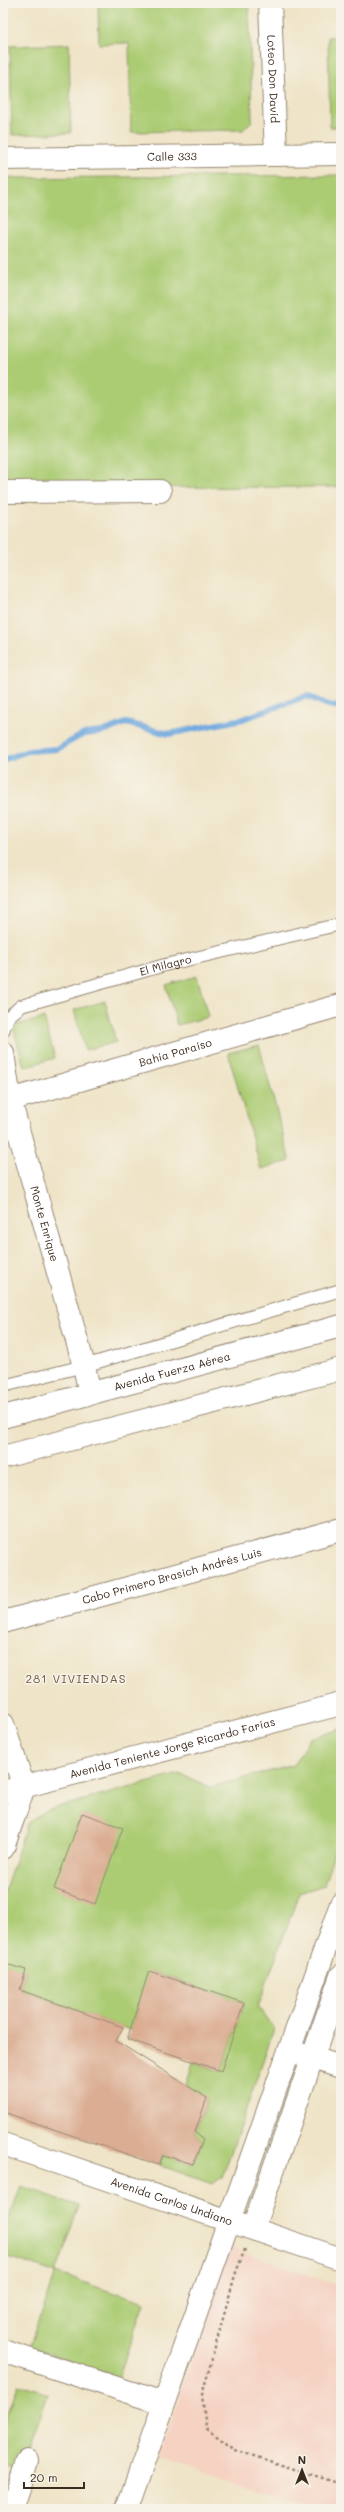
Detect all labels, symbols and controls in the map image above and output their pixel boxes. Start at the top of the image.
street label: Loteo Don David [264,34,283,123]
street label: Calle 333 [147,148,198,164]
street label: El Milagro [138,951,193,979]
street label: Bahía Paraíso [137,1034,214,1070]
street label: Monte Enrique [27,1184,63,1263]
street label: Avenida Fuerza Aérea [112,1348,232,1394]
street label: Cabo Primero Brasich Andrés Luis [80,1544,263,1607]
district label: 281 VIVIENDAS [25,1670,127,1686]
street label: Avenida Teniente Jorge Ricardo Farías [68,1713,277,1781]
street label: Avenida Carlos Undiano [109,2173,235,2229]
north arrow [282,2450,322,2490]
text: N [298,2452,306,2467]
scale bar [24,2464,84,2490]
text: 20 m [30,2469,58,2485]

